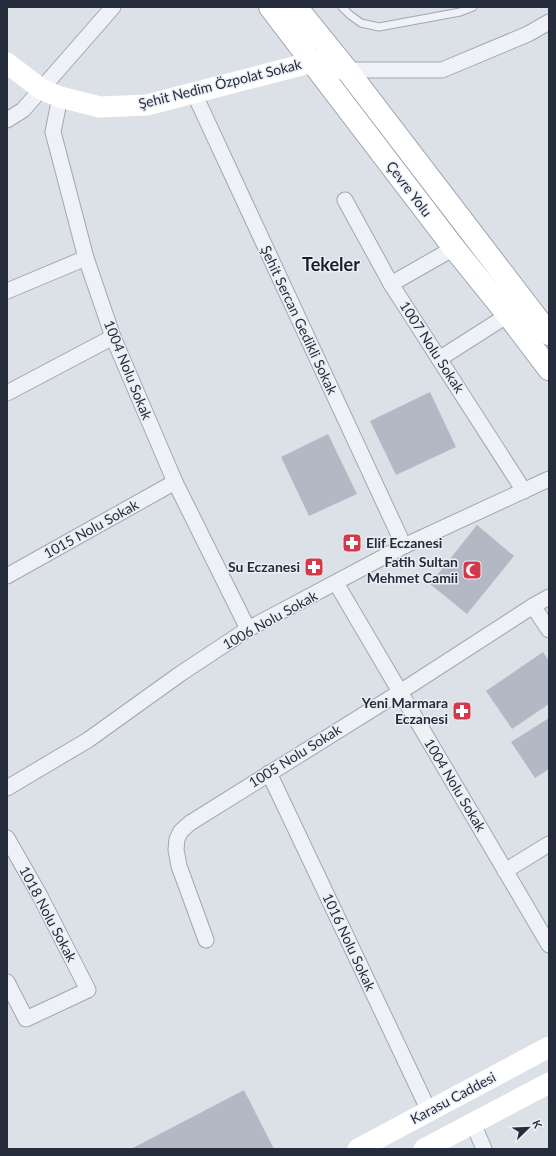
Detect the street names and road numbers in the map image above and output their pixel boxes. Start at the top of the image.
street label: Şehit Nedim Özpolat Sokak [137,55,304,112]
street label: Çevre Yolu [383,158,436,220]
street label: Şehit Sercan Gedikli Sokak [257,243,342,398]
street label: 1007 Nolu Sokak [396,298,469,396]
street label: 1004 Nolu Sokak [101,318,157,423]
street label: 1015 Nolu Sokak [40,495,142,562]
street label: 1006 Nolu Sokak [219,586,321,653]
street label: 1005 Nolu Sokak [245,720,345,791]
street label: 1004 Nolu Sokak [421,735,490,835]
street label: 1018 Nolu Sokak [16,863,81,965]
street label: 1016 Nolu Sokak [319,890,380,994]
street label: Karasu Caddesi [407,1068,498,1127]

